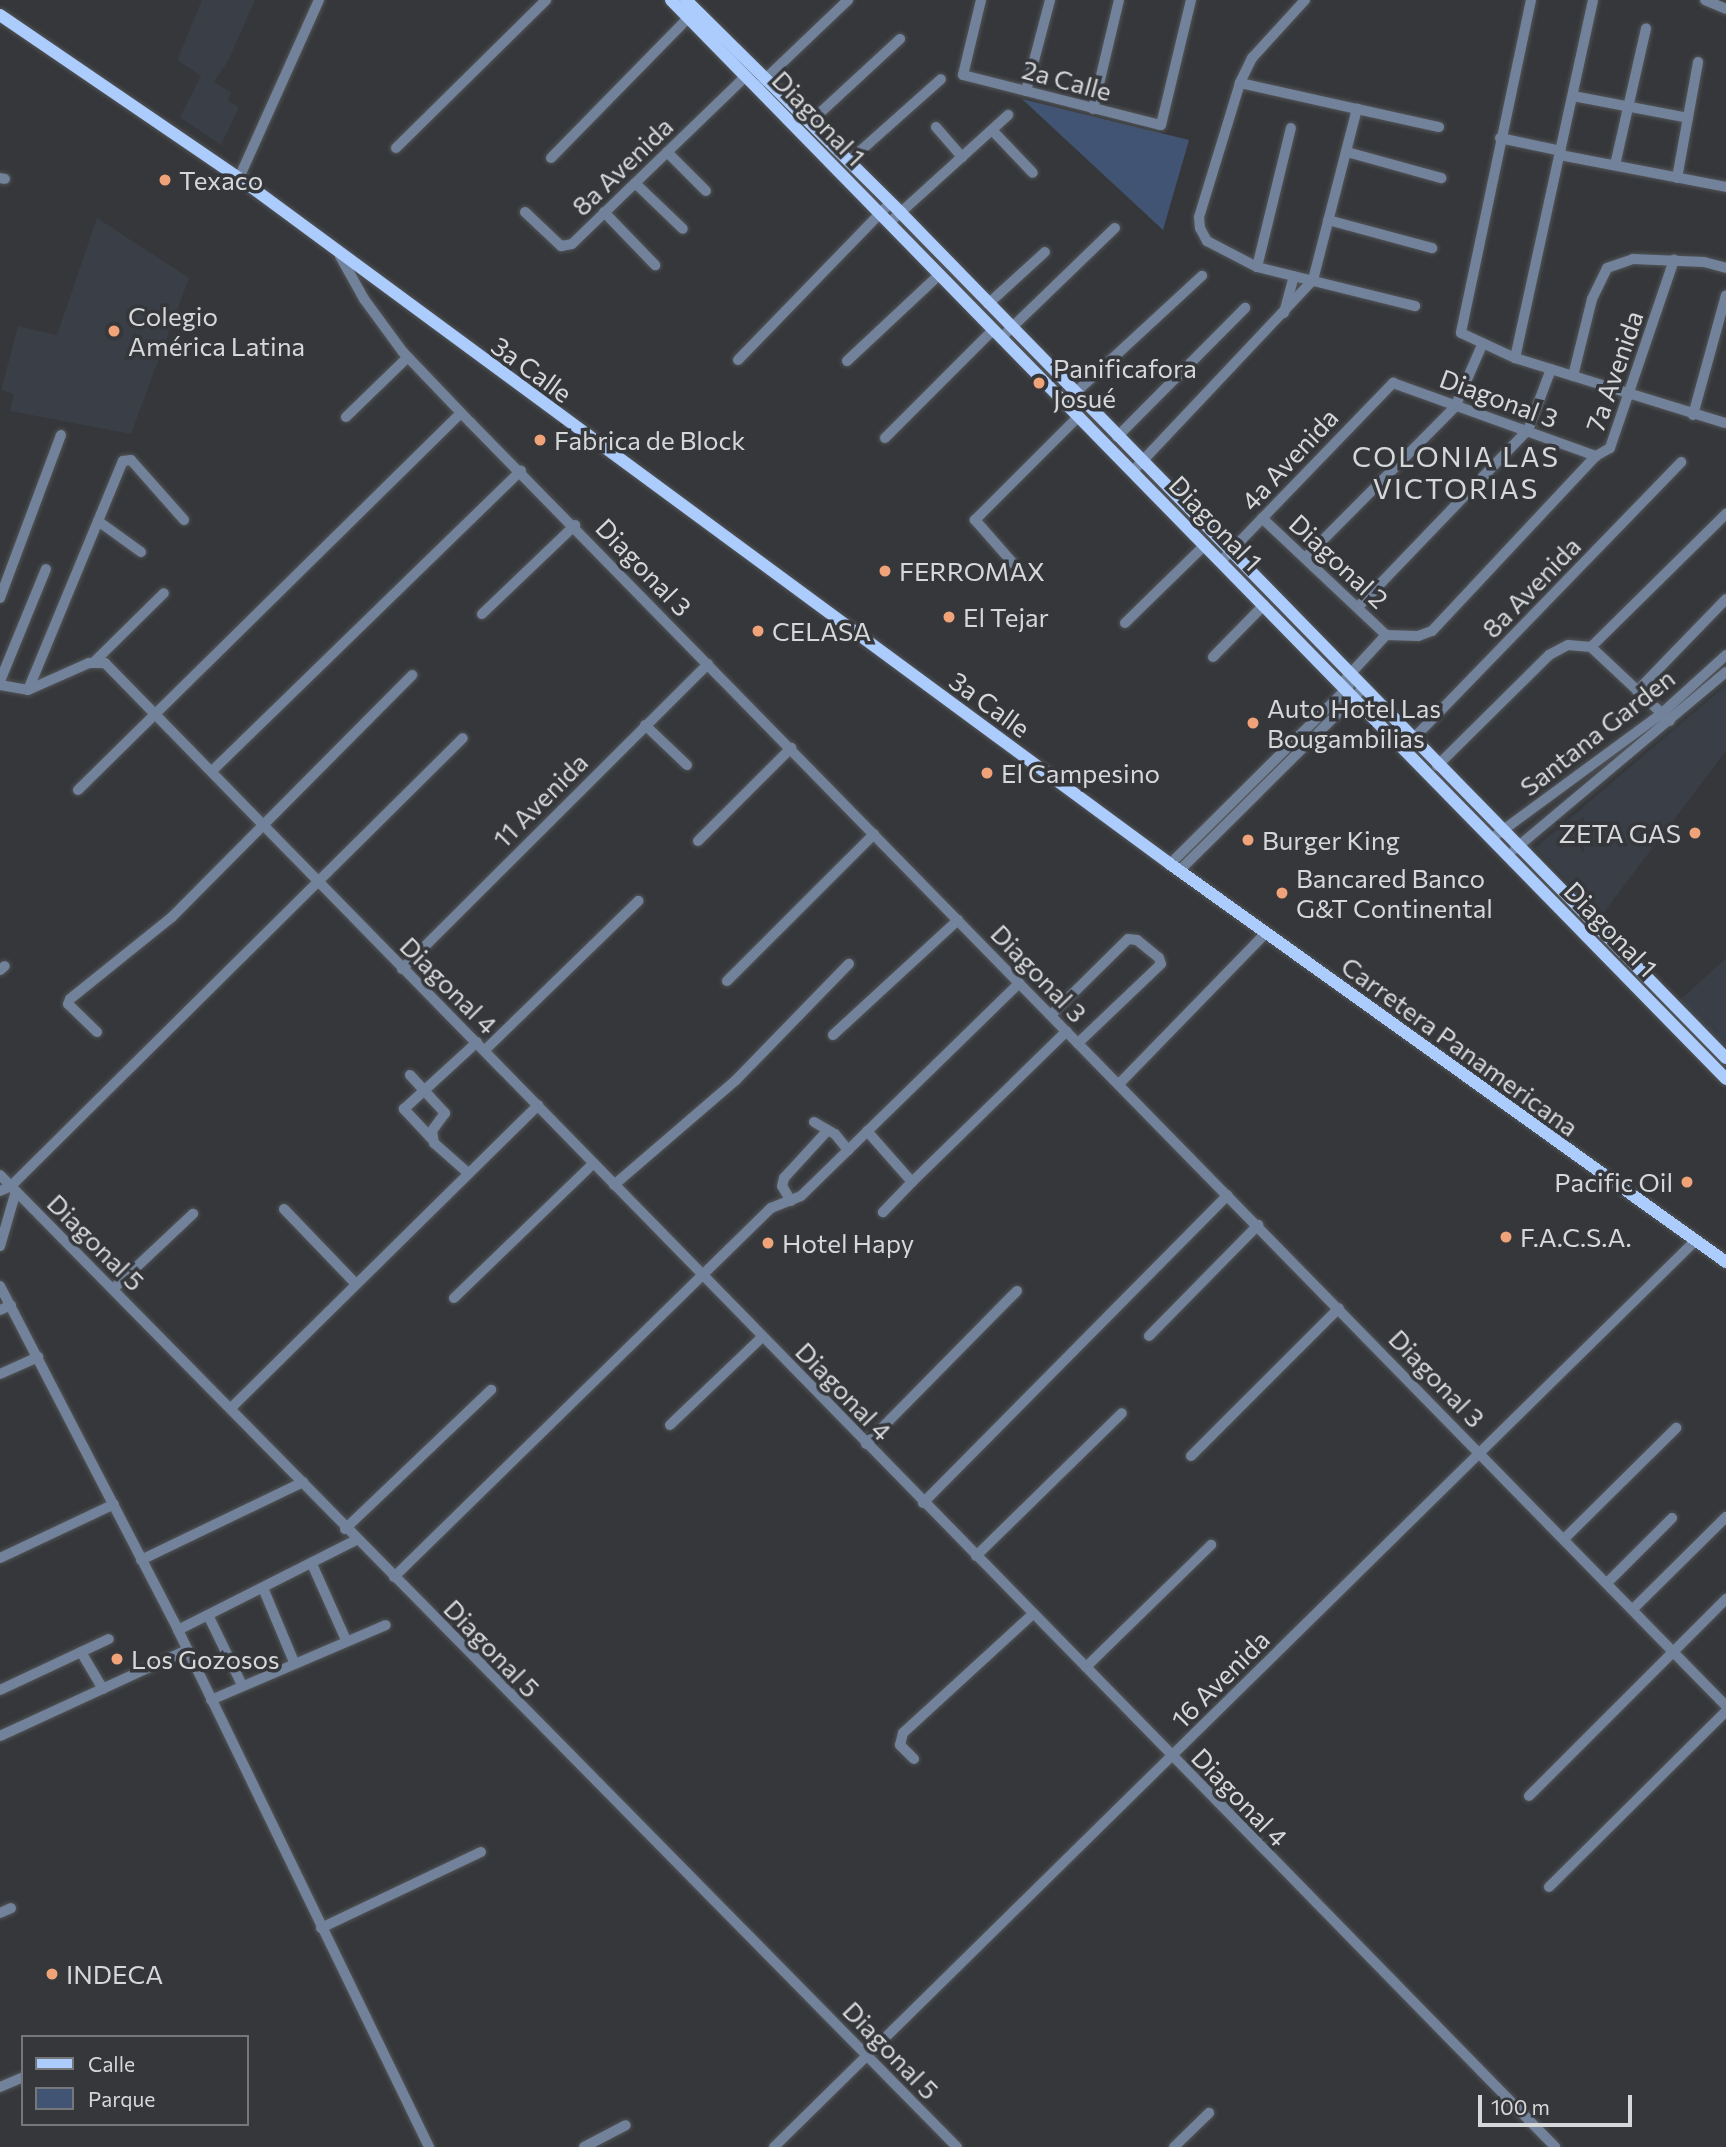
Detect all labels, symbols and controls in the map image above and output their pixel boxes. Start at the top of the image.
street label: 2a Calle [1019,53,1115,107]
street label: Diagonal 1 [766,64,872,172]
street label: 8a Avenida [565,110,679,222]
place label: Texaco [179,164,263,196]
marker: Texaco [157,172,173,188]
place label: Colegio América Latina [128,300,305,362]
street label: 7a Avenida [1579,307,1649,435]
marker: Colegio América Latina [106,323,122,339]
street label: 3a Calle [486,329,578,409]
place label: Panificafora Josué [1053,352,1197,414]
street label: Diagonal 3 [1436,362,1562,434]
marker: Panificafora Josué [1031,375,1047,391]
street label: 4a Avenida [1234,402,1344,516]
place label: Fabrica de Block [554,424,745,456]
marker: Fabrica de Block [532,432,548,448]
district label: COLONIA LAS VICTORIAS [1353,439,1559,505]
street label: Diagonal 1 [1163,469,1269,577]
street label: Diagonal 2 [1283,508,1395,614]
street label: Diagonal 3 [590,512,698,622]
street label: 8a Avenida [1475,530,1587,644]
place label: FERROMAX [899,555,1045,587]
marker: FERROMAX [877,563,893,579]
place label: El Tejar [963,601,1049,633]
marker: El Tejar [941,609,957,625]
place label: CELASA [772,615,871,647]
marker: CELASA [750,623,766,639]
street label: Santana Garden [1513,662,1681,802]
street label: 3a Calle [944,664,1036,744]
place label: Auto Hotel Las Bougambilias [1267,692,1441,754]
marker: Auto Hotel Las Bougambilias [1245,715,1261,731]
street label: 11 Avenida [486,746,594,854]
place label: El Campesino [1001,757,1160,789]
marker: El Campesino [979,765,995,781]
place label: ZETA GAS [1559,817,1681,849]
place label: Burger King [1262,824,1400,856]
marker: ZETA GAS [1687,825,1703,841]
marker: Burger King [1240,832,1256,848]
place label: Bancared Banco G&T Continental [1296,862,1493,924]
street label: Diagonal 1 [1558,875,1664,983]
marker: Bancared Banco G&T Continental [1274,885,1290,901]
street label: Diagonal 3 [985,918,1093,1028]
street label: Diagonal 4 [394,930,504,1040]
street label: Carretera Panamericana [1336,950,1584,1142]
place label: Pacific Oil [1554,1166,1673,1198]
marker: Pacific Oil [1679,1174,1695,1190]
street label: Diagonal 5 [41,1187,151,1297]
place label: F.A.C.S.A. [1520,1221,1632,1253]
place label: Hotel Hapy [782,1227,914,1259]
marker: F.A.C.S.A. [1498,1229,1514,1245]
marker: Hotel Hapy [760,1235,776,1251]
street label: Diagonal 3 [1383,1323,1491,1433]
street label: Diagonal 4 [790,1335,898,1447]
street label: Diagonal 5 [438,1593,546,1703]
street label: 16 Avenida [1165,1624,1275,1734]
place label: Los Gozosos [131,1643,280,1675]
marker: Los Gozosos [109,1651,125,1667]
street label: Diagonal 4 [1186,1741,1294,1853]
place label: INDECA [66,1958,163,1990]
marker: INDECA [44,1966,60,1982]
street label: Diagonal 5 [837,1995,945,2105]
legend [21,2035,248,2126]
text: Calle [88,2051,135,2076]
scale bar [1481,2080,1635,2124]
text: Parque [88,2086,155,2111]
text: 100 m [1491,2094,1550,2119]

